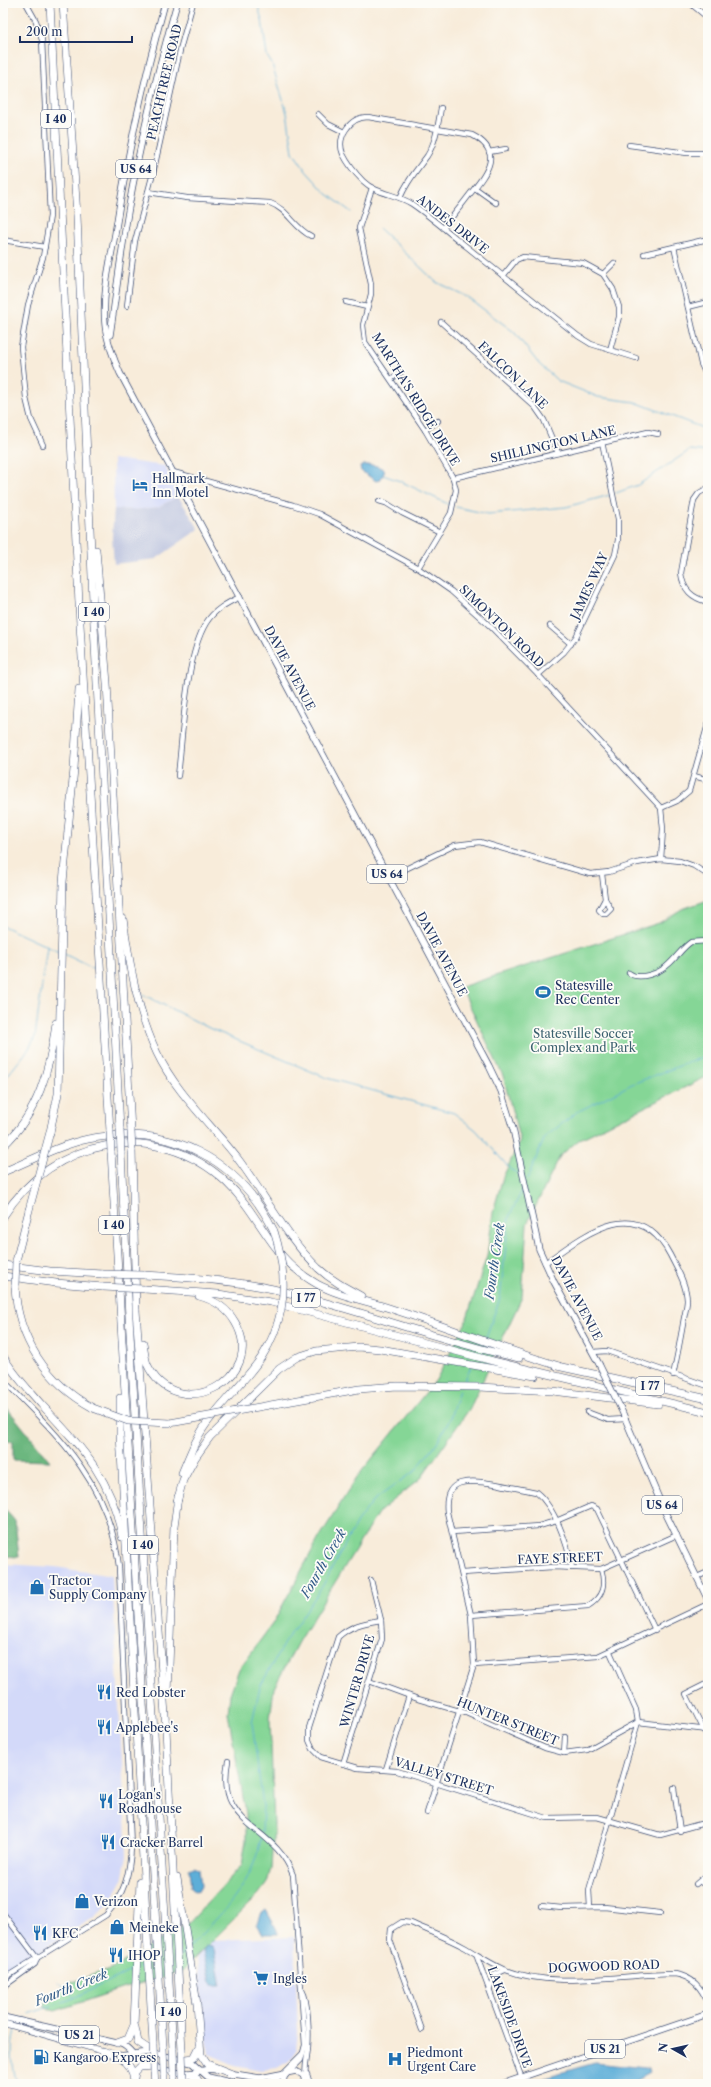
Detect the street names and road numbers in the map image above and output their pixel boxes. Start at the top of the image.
street label: PEACHTREE ROAD [143,22,185,141]
road number: I 40 [41,110,71,128]
road number: US 64 [116,160,156,178]
street label: ANDES DRIVE [413,191,492,257]
street label: MARTHA'S RIDGE DRIVE [369,330,463,468]
street label: FALCON LANE [475,338,551,412]
street label: SHILLINGTON LANE [489,422,617,466]
street label: JAMES WAY [566,550,611,624]
street label: SIMONTON ROAD [456,582,548,671]
road number: I 40 [79,603,109,621]
street label: DAVIE AVENUE [261,623,319,713]
road number: US 64 [367,865,407,883]
street label: DAVIE AVENUE [413,909,471,999]
road number: I 40 [99,1216,129,1234]
street label: DAVIE AVENUE [548,1253,606,1343]
road number: I 77 [292,1289,320,1307]
road number: I 77 [636,1377,664,1395]
road number: US 64 [642,1496,682,1514]
road number: I 40 [128,1536,158,1554]
street label: FAYE STREET [517,1549,603,1567]
street label: WINTER DRIVE [336,1633,377,1730]
street label: HUNTER STREET [455,1694,561,1748]
street label: VALLEY STREET [392,1754,495,1798]
street label: DOGWOOD ROAD [548,1957,660,1975]
street label: LAKESIDE DRIVE [485,1964,535,2070]
road number: I 40 [156,2003,186,2021]
road number: US 21 [59,2026,99,2044]
road number: US 21 [585,2040,625,2058]

